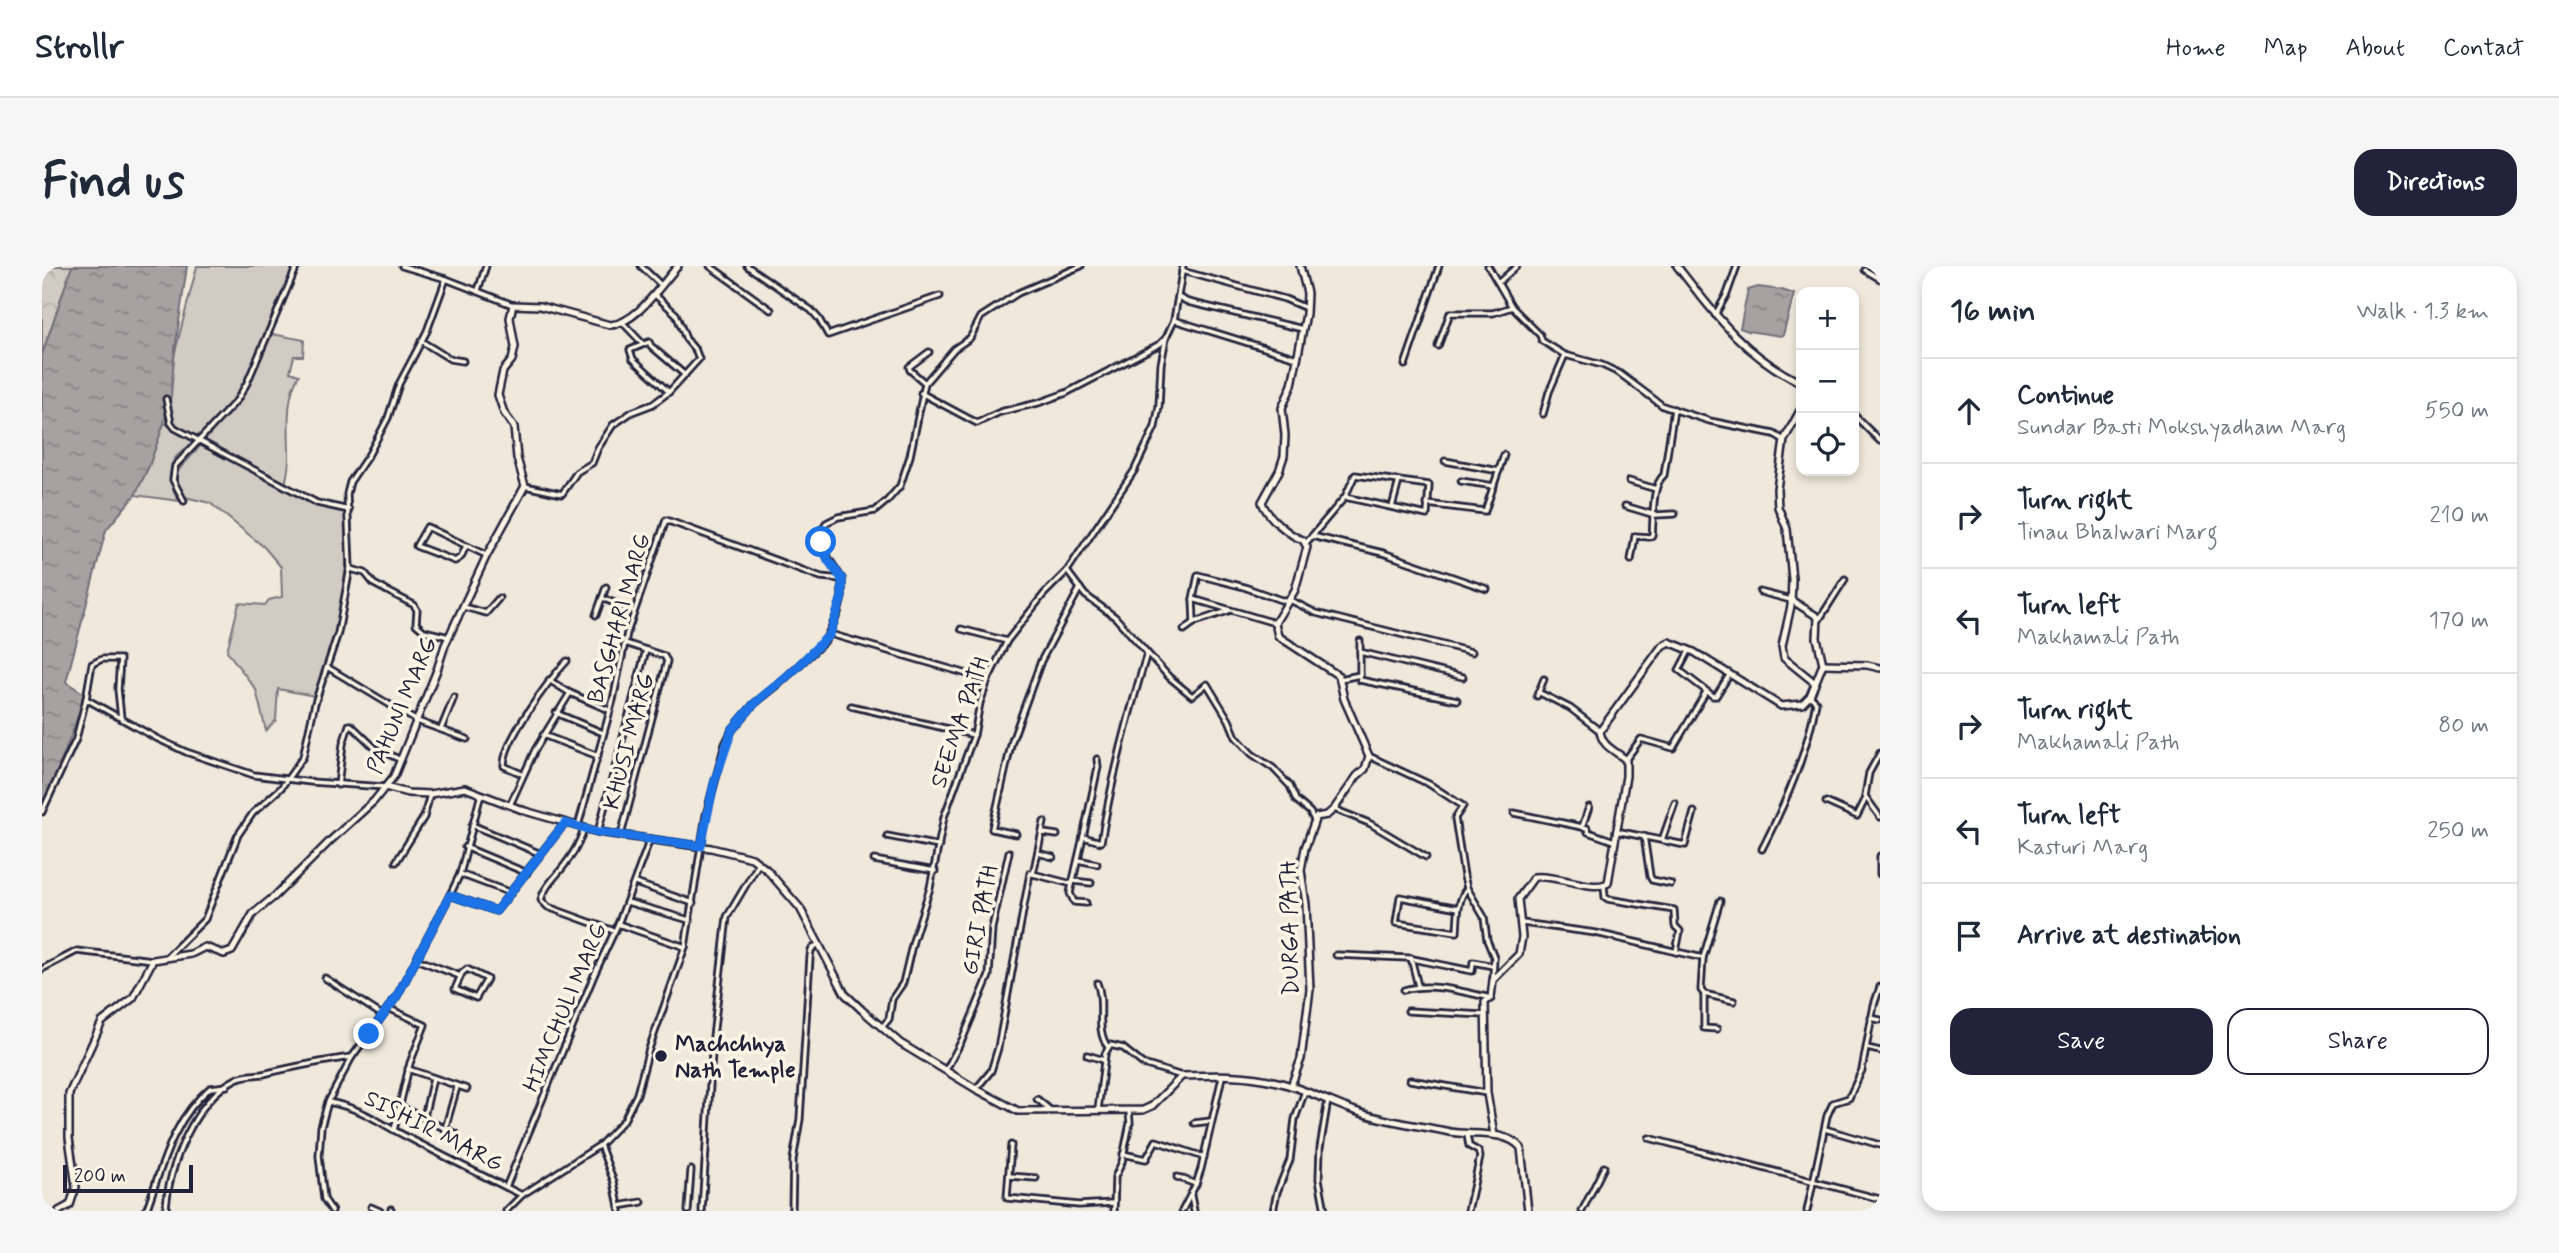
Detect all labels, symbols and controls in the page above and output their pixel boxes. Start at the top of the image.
text: Strollr [35,26,124,70]
text: Home [2166,33,2226,64]
text: Map [2264,33,2308,64]
text: About [2346,33,2405,64]
text: Contact [2443,33,2524,64]
button: Directions [2354,149,2517,216]
text: Find us [42,150,185,215]
map controls [1796,287,1859,476]
button: + [1796,287,1859,350]
text: 16 min [1950,292,2036,331]
text: Walk · 1.3 km [2356,297,2489,327]
button: − [1796,350,1859,413]
text: Continue [2017,379,2114,413]
icon: ahead [1950,392,1988,430]
text: 550 m [2425,396,2489,426]
button: locate [1796,413,1859,476]
text: Sundar Basti Mokshyadham Marg [2017,413,2346,443]
text: Turn right [2017,484,2133,518]
icon: right [1950,497,1988,535]
text: 210 m [2429,501,2489,531]
text: Tinau Bhalwari Marg [2017,518,2218,548]
route start [805,526,836,557]
street label: BASGHARI MARG [581,530,659,707]
text: Turn left [2017,589,2121,623]
icon: left [1950,602,1988,640]
text: 170 m [2429,606,2489,636]
text: Makhamali Path [2017,623,2180,653]
street label: PAHUNI MARG [361,633,445,779]
street label: SEEMA PATH [924,653,997,792]
street label: KHUSI MARG [597,670,663,813]
text: Turn right [2017,694,2133,728]
icon: right [1950,707,1988,745]
text: 80 m [2438,711,2489,741]
text: Makhamali Path [2017,728,2180,758]
text: Turn left [2017,799,2121,833]
icon: left [1950,812,1988,850]
text: 250 m [2427,816,2489,846]
text: Kasturi Marg [2017,833,2148,863]
street label: DURGA PATH [1275,860,1307,996]
street label: GIRI PATH [956,863,1006,978]
icon: arrive [1950,917,1988,955]
street label: HIMCHULI MARG [517,919,615,1097]
text: Arrive at destination [2017,919,2241,953]
button: Save [1950,1008,2213,1075]
button: Share [2227,1008,2489,1075]
route end [353,1018,384,1049]
place label: Machchhya Nath Temple [675,1030,796,1086]
marker: Machchhya Nath Temple [653,1048,669,1064]
street label: SISHIR MARG [359,1084,508,1180]
scale bar [63,1162,192,1194]
text: 200 m [74,1164,126,1189]

